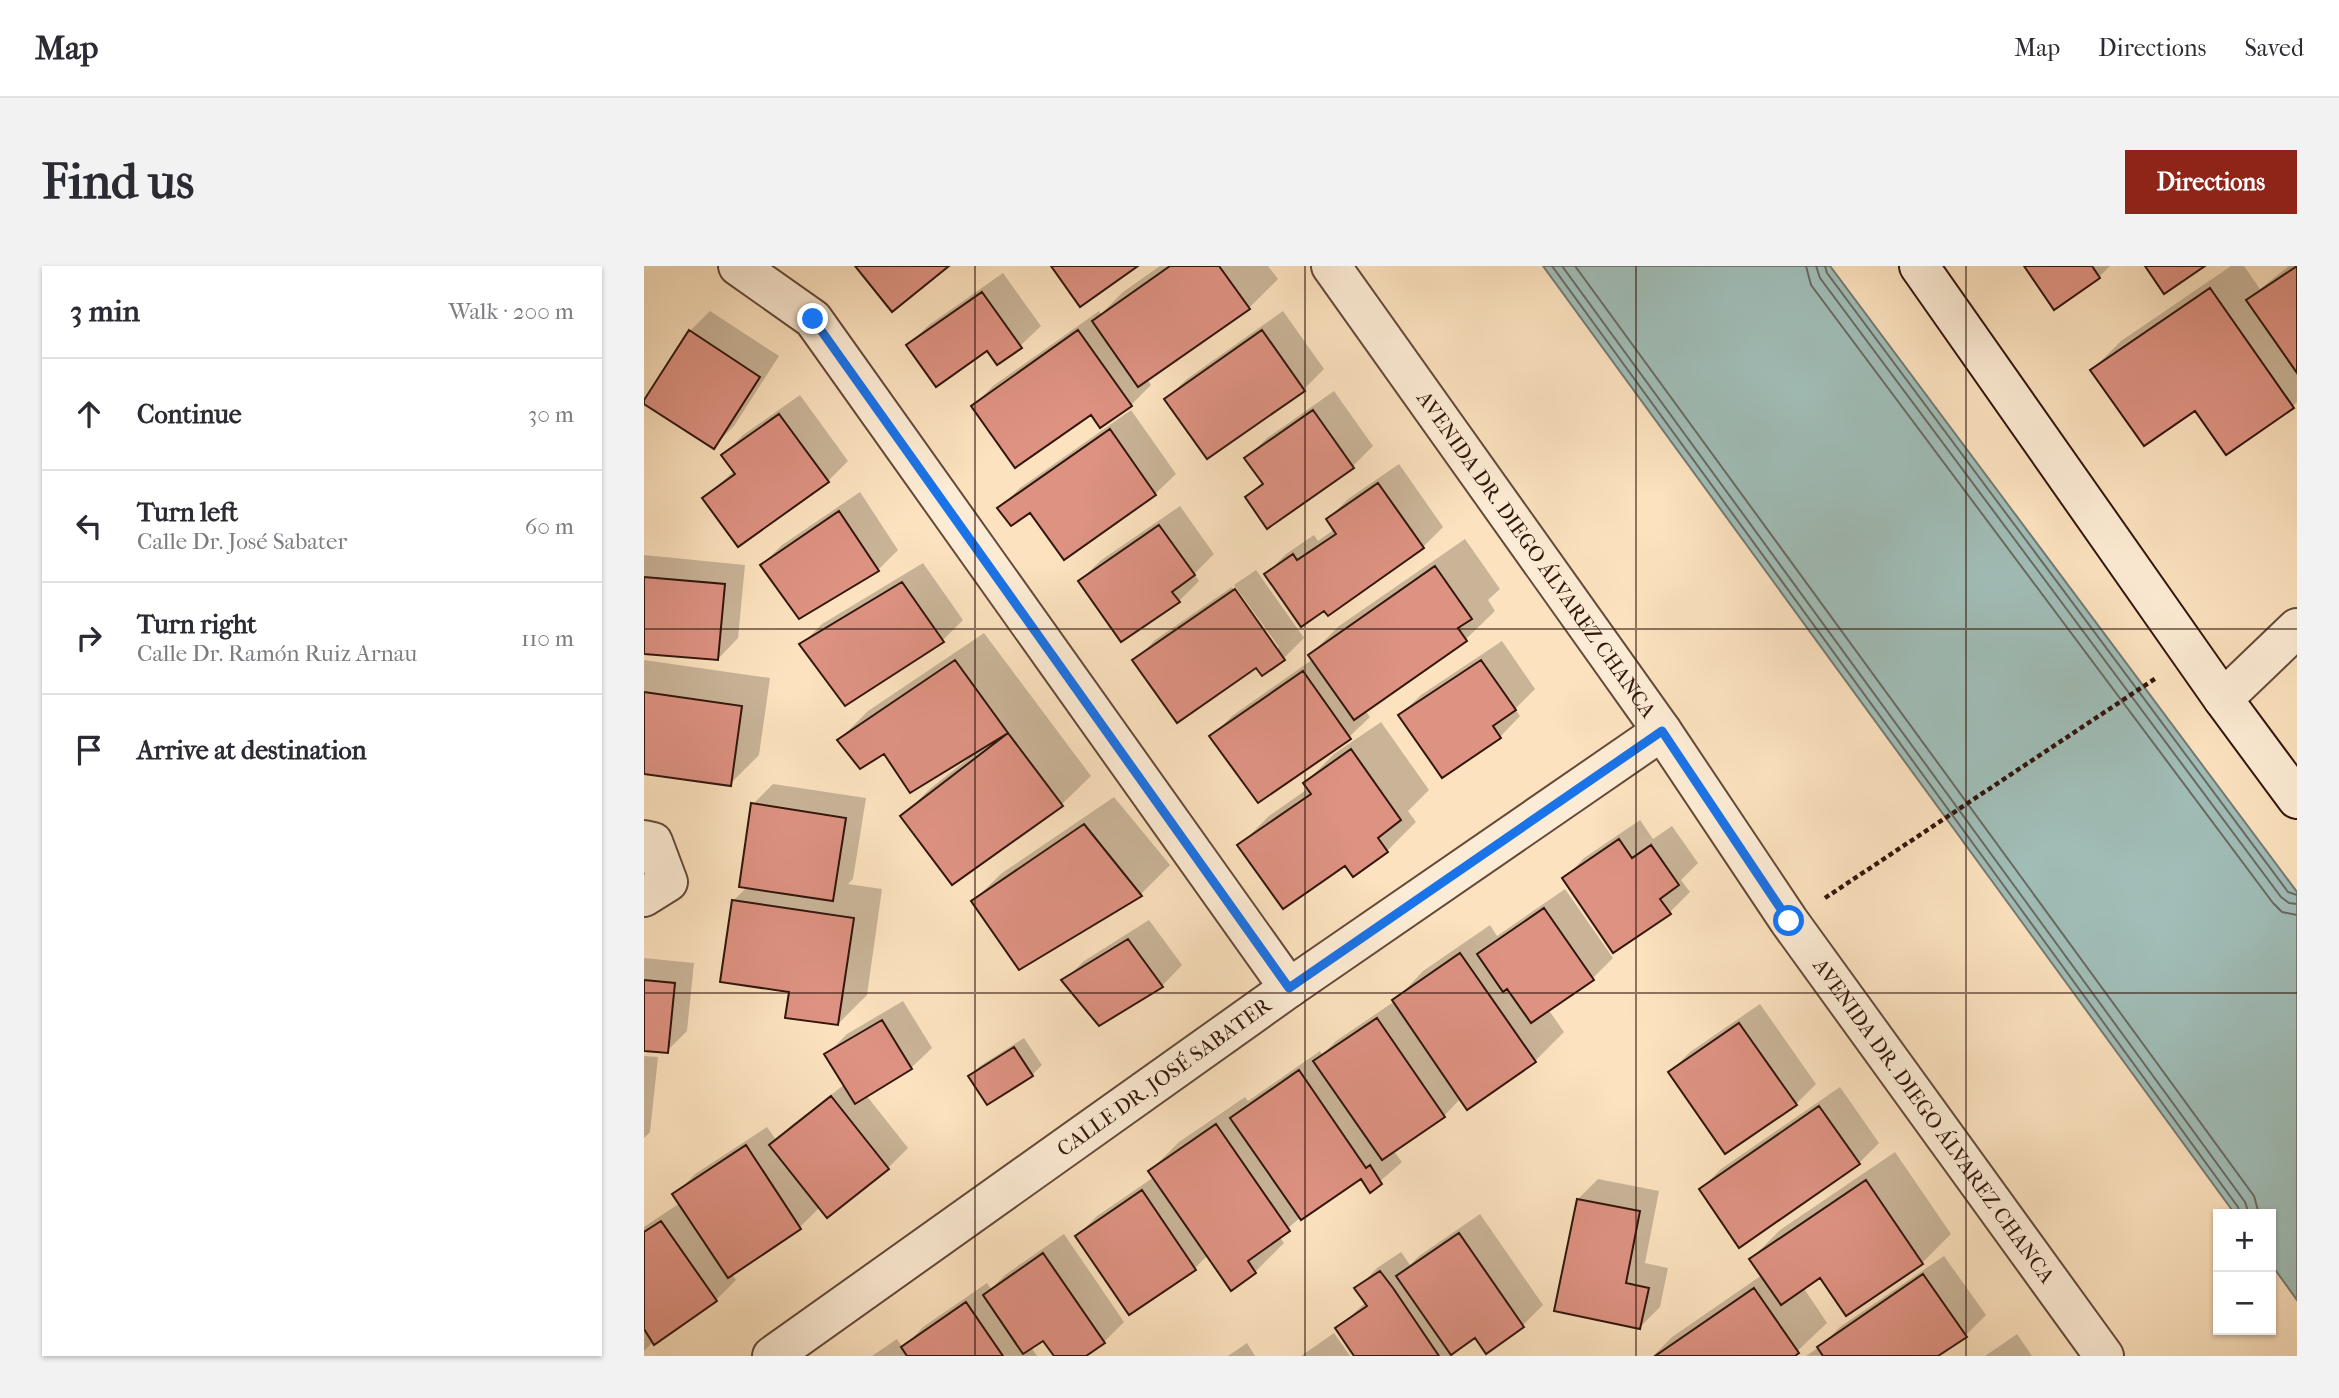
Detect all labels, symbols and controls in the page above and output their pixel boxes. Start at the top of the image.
text: Map [35,29,98,68]
text: Map [2014,34,2060,62]
text: Directions [2098,34,2206,62]
text: Saved [2244,34,2304,62]
button: Directions [2125,150,2297,214]
text: Find us [42,153,194,211]
text: 3 min [70,294,140,329]
text: Walk · 200 m [448,298,574,325]
route end [797,303,828,334]
street label: AVENIDA DR. DIEGO ÁLVAREZ CHANCA [1411,386,1661,723]
icon: ahead [70,395,108,433]
text: Continue [137,399,242,430]
text: 30 m [528,401,574,428]
text: Turn left [137,497,238,528]
icon: left [70,507,108,545]
text: 60 m [525,513,574,540]
text: Calle Dr. José Sabater [137,528,347,555]
text: Turn right [137,609,257,640]
icon: right [70,619,108,657]
text: 110 m [521,625,574,652]
text: Calle Dr. Ramón Ruiz Arnau [137,640,417,667]
icon: arrive [70,731,108,769]
text: Arrive at destination [137,735,367,766]
route start [1773,905,1804,936]
street label: AVENIDA DR. DIEGO ÁLVAREZ CHANCA [1808,953,2059,1288]
street label: CALLE DR. JOSÉ SABATER [1052,992,1276,1161]
map controls [2213,1209,2276,1335]
button: + [2213,1209,2276,1272]
button: − [2213,1272,2276,1335]

